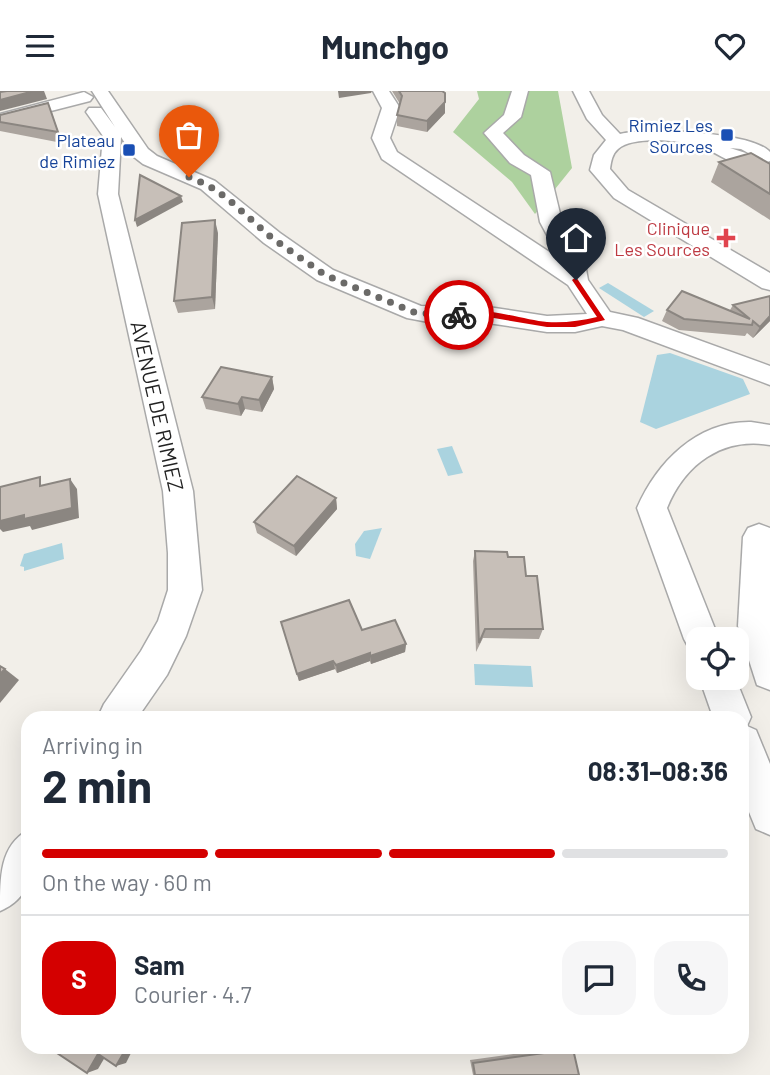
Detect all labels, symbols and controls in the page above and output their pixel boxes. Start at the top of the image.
icon: menu [21,27,59,65]
text: Munchgo [321,27,449,65]
icon: heart [711,27,749,65]
pin [159,105,219,177]
place label: Rimiez Les Sources [628,114,713,157]
icon: bag [170,116,208,154]
marker: Rimiez Les Sources [719,127,735,143]
place label: Plateau de Rimiez [39,129,115,172]
marker: Plateau de Rimiez [121,142,137,158]
pin [546,208,606,280]
place label: Clinique Les Sources [614,217,710,260]
icon: home [557,219,595,257]
marker: Clinique Les Sources [716,228,736,248]
courier [424,280,494,350]
icon: bike [440,296,478,334]
street label: AVENUE DE RIMIEZ [126,318,190,494]
map controls [686,627,749,690]
button: locate [686,627,749,690]
text: Arriving in [42,731,143,759]
text: 08:31–08:36 [588,755,728,786]
text: 2 min [42,757,152,812]
text: On the way · 60 m [42,868,212,896]
button: chat [562,941,636,1015]
button: phone [654,941,728,1015]
text: Sam [134,949,185,980]
text: S [71,963,87,994]
text: Courier · 4.7 [134,980,252,1008]

